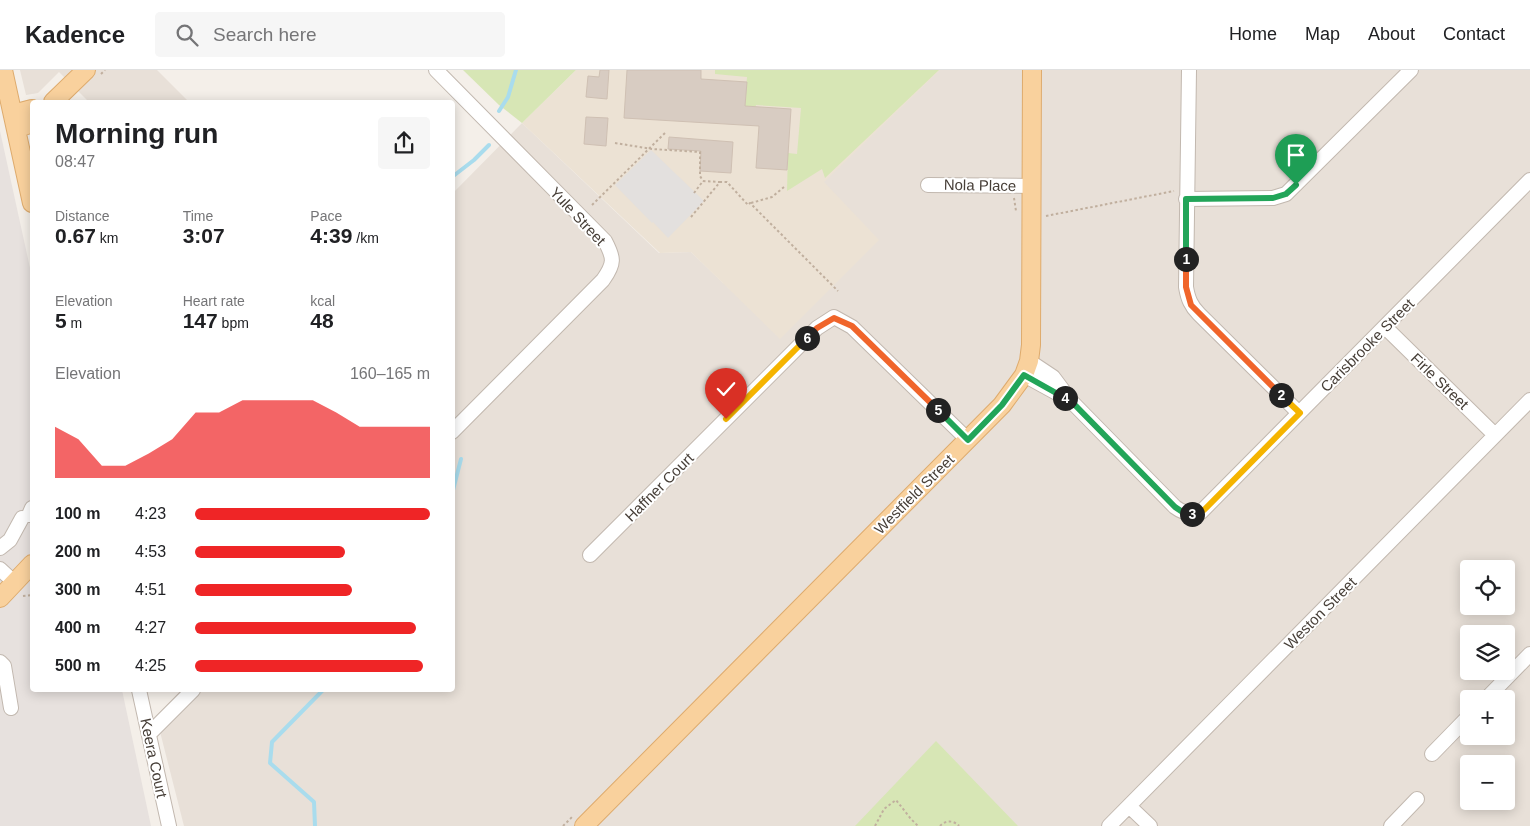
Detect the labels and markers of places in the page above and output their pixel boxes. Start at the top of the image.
pin [1275,134,1317,185]
pin: 1 [1174,246,1198,272]
pin: 6 [794,326,820,350]
pin [705,368,747,419]
pin: 2 [1268,382,1294,408]
pin: 4 [1052,386,1078,410]
pin: 5 [926,398,950,422]
pin: 3 [1180,502,1204,526]

